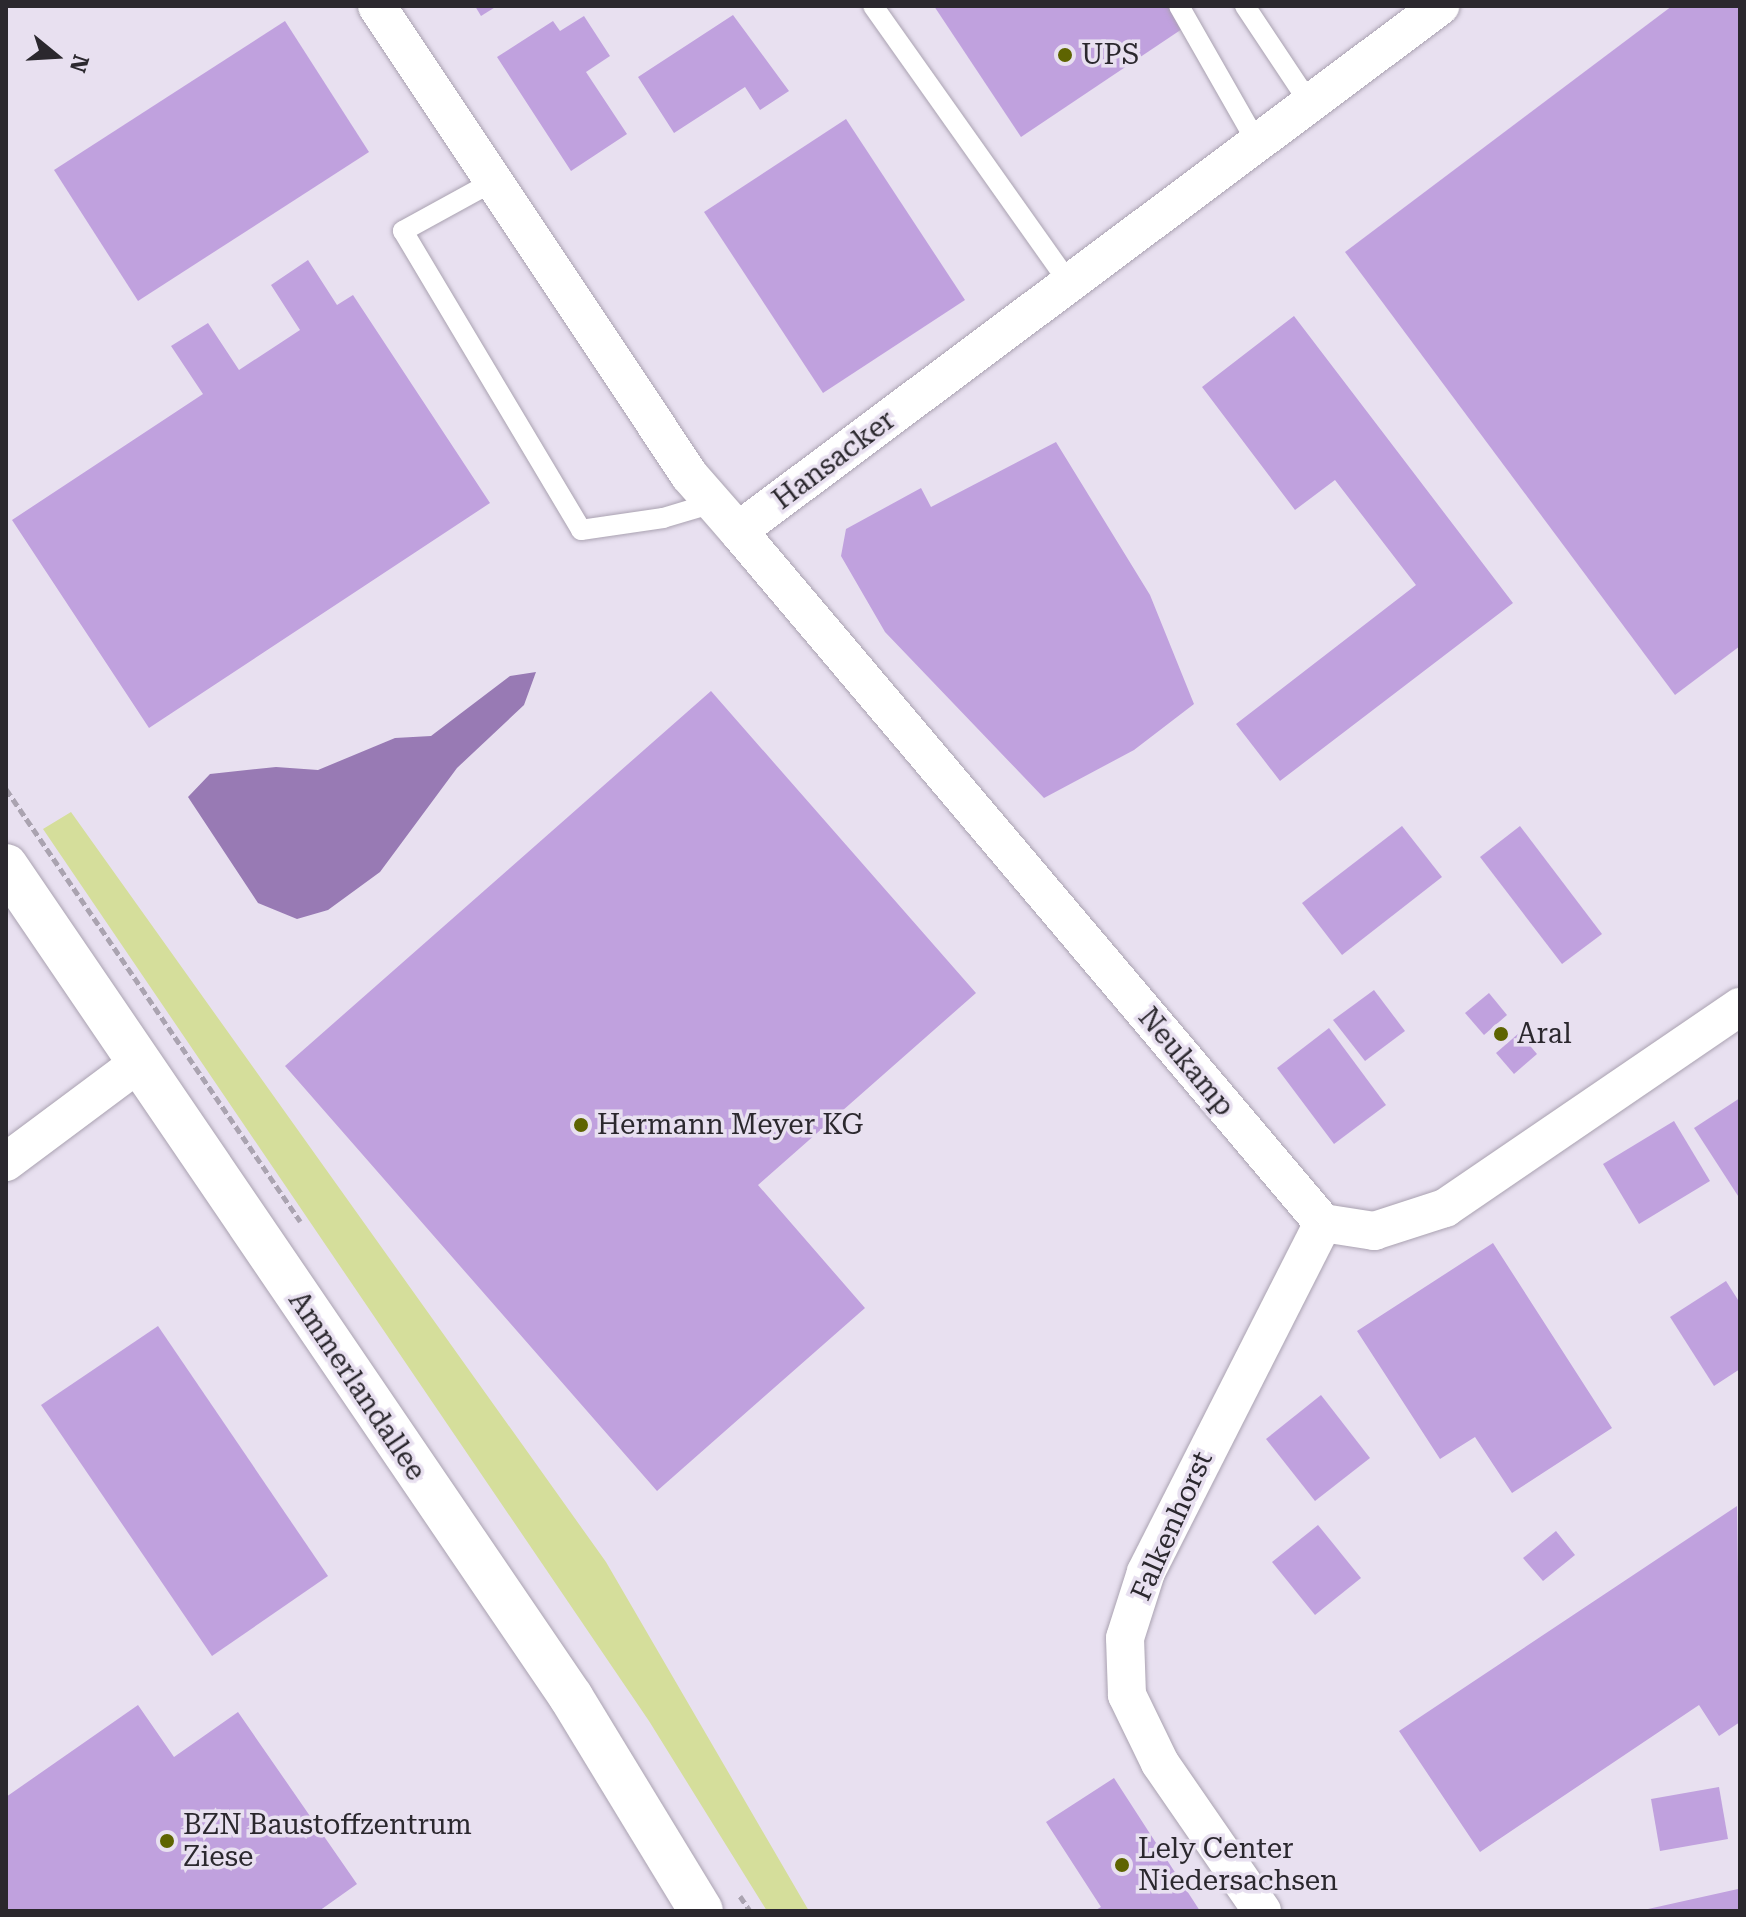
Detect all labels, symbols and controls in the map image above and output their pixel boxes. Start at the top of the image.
north arrow [16,16,96,96]
place label: UPS [1081,38,1139,72]
marker: UPS [1056,46,1074,64]
text: N [65,52,94,75]
street label: Hansacker [766,403,902,517]
street label: Neukamp [1131,1001,1241,1123]
place label: Aral [1517,1017,1572,1051]
marker: Aral [1492,1025,1510,1043]
place label: Hermann Meyer KG [597,1108,863,1142]
marker: Hermann Meyer KG [572,1116,590,1134]
street label: Ammerlandallee [281,1285,433,1487]
street label: Falkenhorst [1124,1446,1220,1606]
place label: BZN Baustoffzentrum Ziese [183,1808,472,1874]
marker: BZN Baustoffzentrum Ziese [158,1832,176,1850]
place label: Lely Center Niedersachsen [1138,1832,1338,1898]
marker: Lely Center Niedersachsen [1113,1856,1131,1874]

